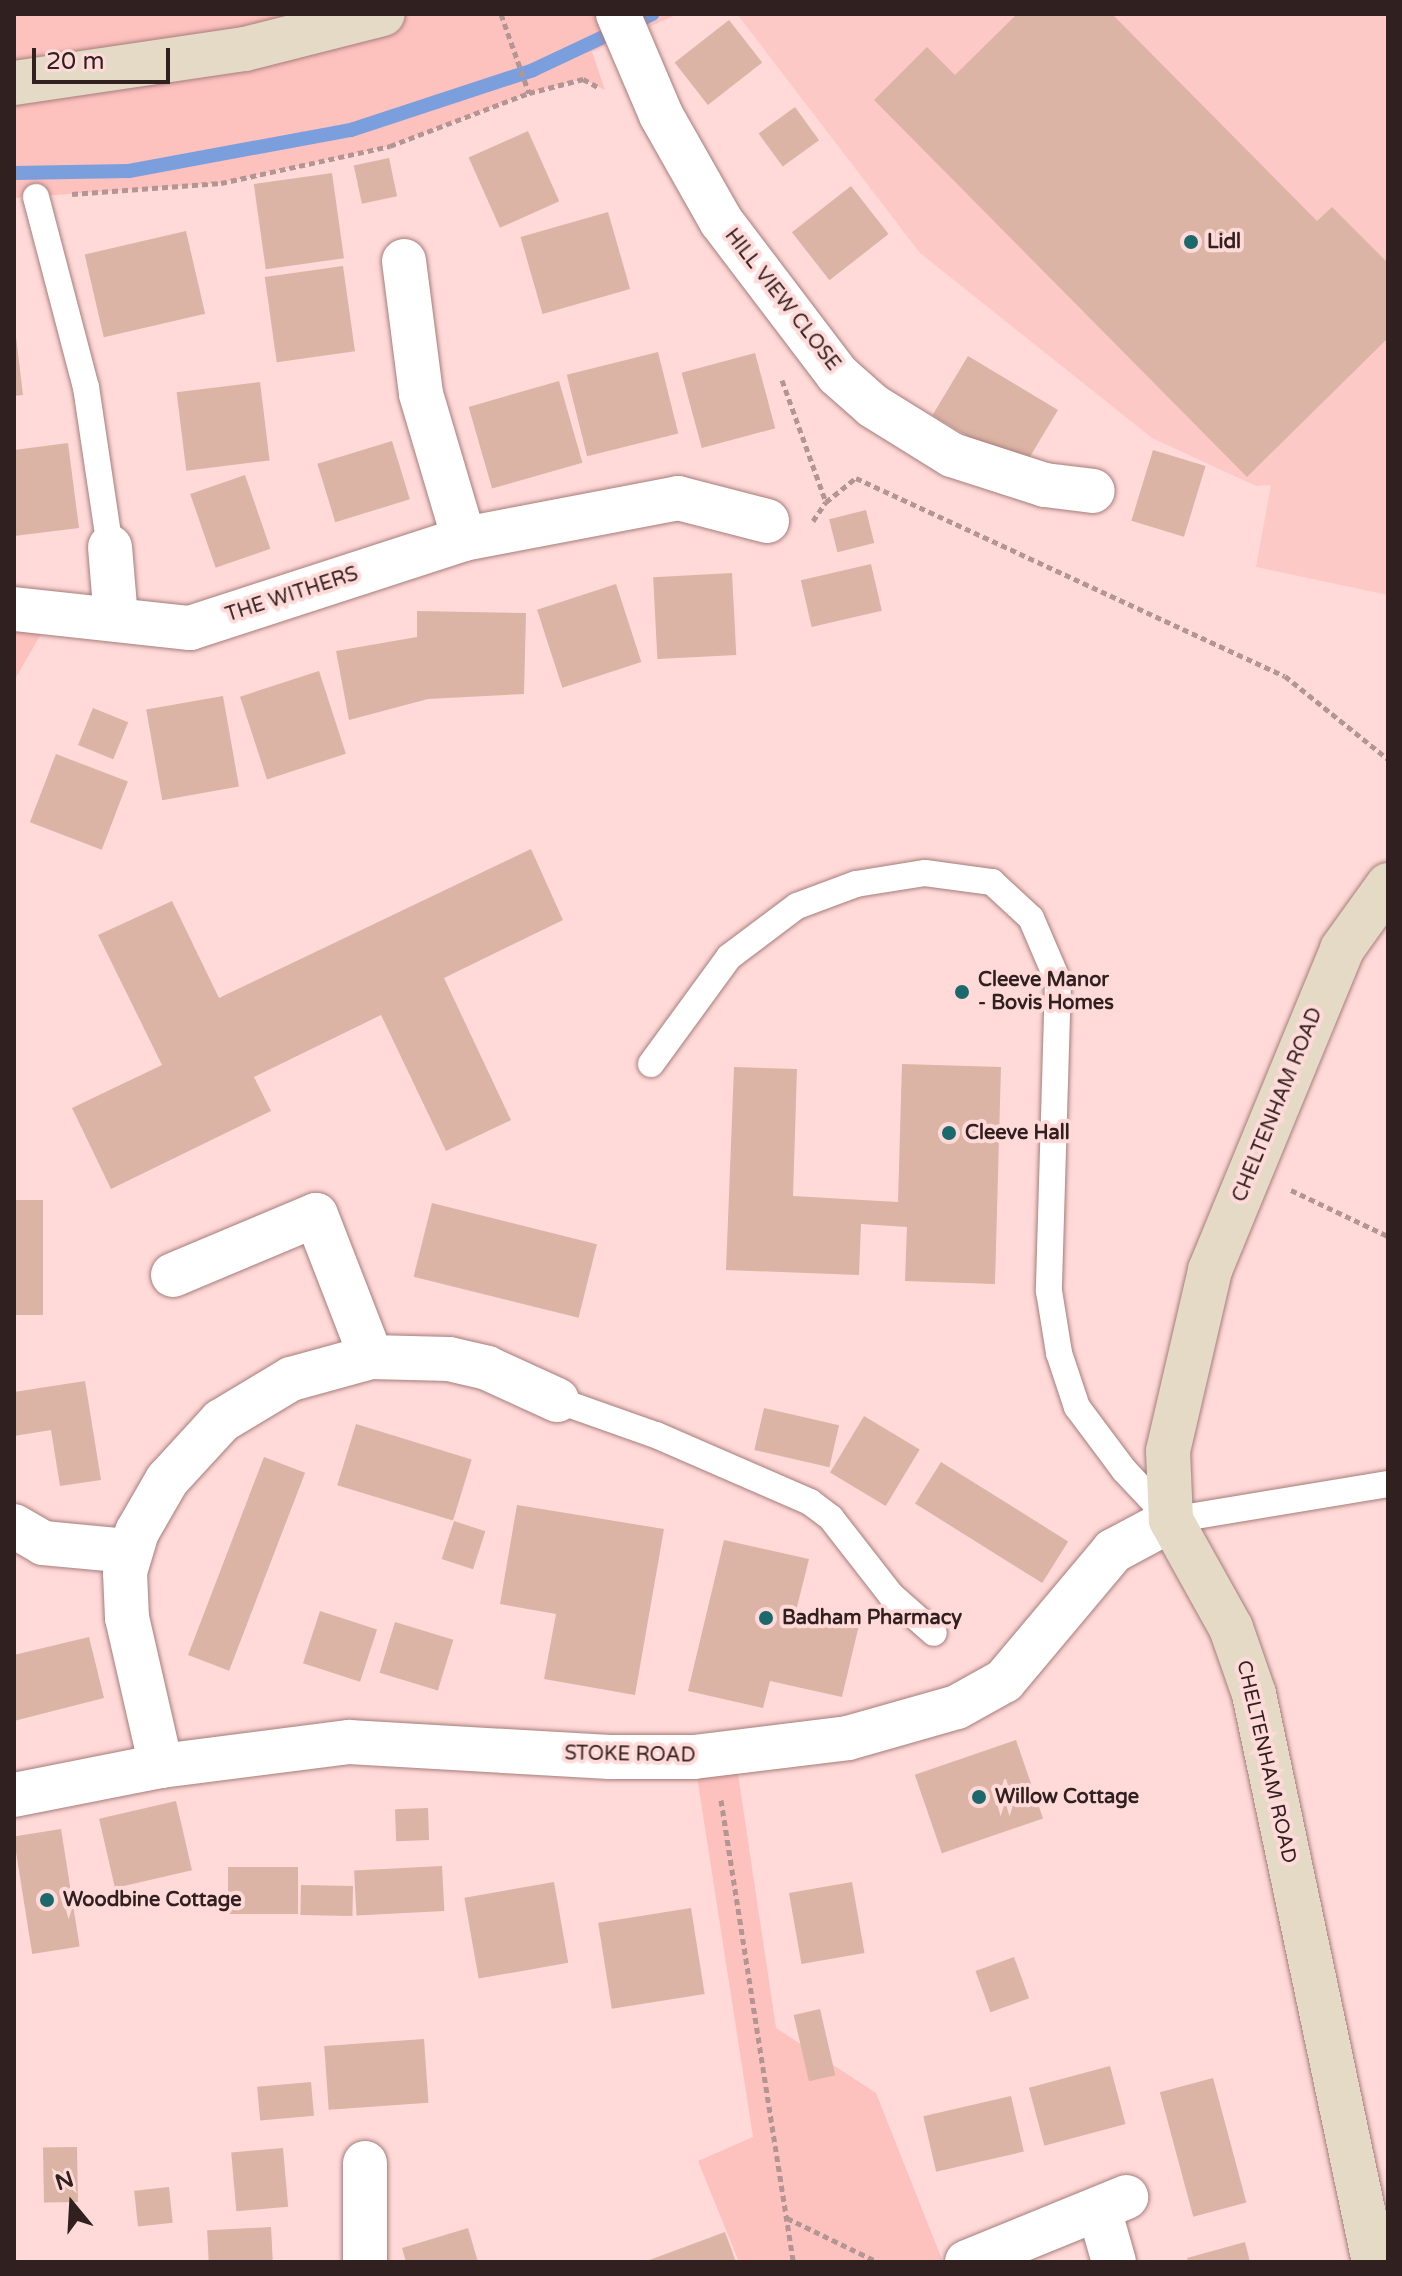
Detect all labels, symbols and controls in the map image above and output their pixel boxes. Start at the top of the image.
scale bar [36,32,174,82]
text: 20 m [46,47,104,76]
street label: HILL VIEW CLOSE [719,224,845,376]
place label: Lidl [1207,230,1241,254]
marker: Lidl [1182,233,1200,251]
street label: THE WITHERS [223,562,361,628]
place label: Cleeve Manor - Bovis Homes [978,968,1114,1015]
marker: Cleeve Manor - Bovis Homes [953,983,971,1001]
street label: CHELTENHAM ROAD [1228,1004,1328,1206]
place label: Cleeve Hall [965,1121,1070,1145]
marker: Cleeve Hall [940,1124,958,1142]
place label: Badham Pharmacy [782,1606,962,1630]
marker: Badham Pharmacy [757,1609,775,1627]
street label: CHELTENHAM ROAD [1231,1658,1301,1866]
street label: STOKE ROAD [564,1742,696,1768]
place label: Willow Cottage [995,1785,1139,1809]
marker: Willow Cottage [970,1788,988,1806]
place label: Woodbine Cottage [63,1888,242,1912]
marker: Woodbine Cottage [38,1891,56,1909]
north arrow [32,2164,112,2244]
text: N [52,2166,77,2196]

